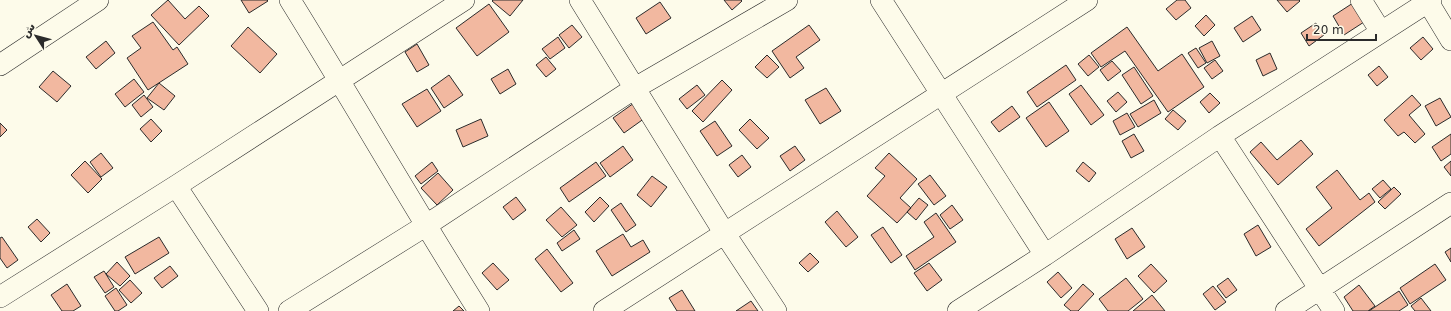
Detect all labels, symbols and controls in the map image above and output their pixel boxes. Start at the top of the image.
north arrow [16,16,56,56]
scale bar [1307,16,1376,42]
text: ش [19,20,38,40]
text: 20 m [1313,23,1344,37]

